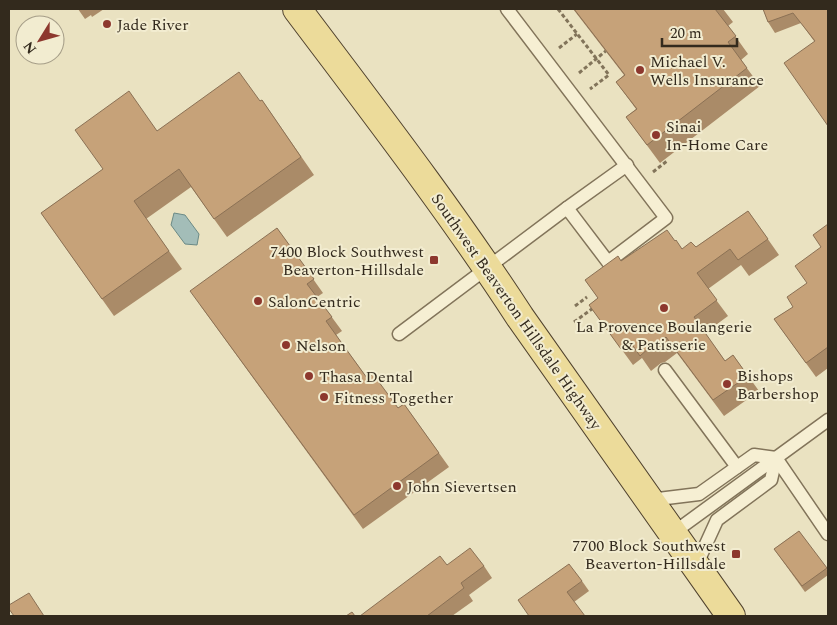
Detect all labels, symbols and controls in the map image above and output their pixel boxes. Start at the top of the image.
place label: Jade River [117,13,189,37]
north arrow [15,15,65,65]
scale bar [662,15,737,47]
marker: Jade River [101,18,113,30]
text: 20 m [670,22,702,45]
text: N [18,37,42,58]
place label: Michael V. Wells Insurance [650,50,764,92]
marker: Michael V. Wells Insurance [634,64,646,76]
place label: Sinai In-Home Care [666,115,768,157]
marker: Sinai In-Home Care [650,129,662,141]
street label: Southwest Beaverton Hillsdale Highway [425,188,608,436]
place label: 7400 Block Southwest Beaverton-Hillsdale [270,240,424,282]
marker: 7400 Block Southwest Beaverton-Hillsdale [428,254,440,266]
place label: SalonCentric [268,290,361,314]
marker: SalonCentric [252,295,264,307]
marker: La Provence Boulangerie & Patisserie [658,302,670,314]
place label: La Provence Boulangerie & Patisserie [576,315,752,357]
place label: Nelson [296,334,346,358]
marker: Nelson [280,339,292,351]
place label: Bishops Barbershop [737,364,819,406]
place label: Thasa Dental [319,365,413,389]
marker: Thasa Dental [303,370,315,382]
marker: Bishops Barbershop [721,378,733,390]
place label: Fitness Together [334,386,453,410]
marker: Fitness Together [318,391,330,403]
place label: John Sievertsen [407,475,517,499]
marker: John Sievertsen [391,480,403,492]
place label: 7700 Block Southwest Beaverton-Hillsdale [572,534,726,576]
marker: 7700 Block Southwest Beaverton-Hillsdale [730,548,742,560]

